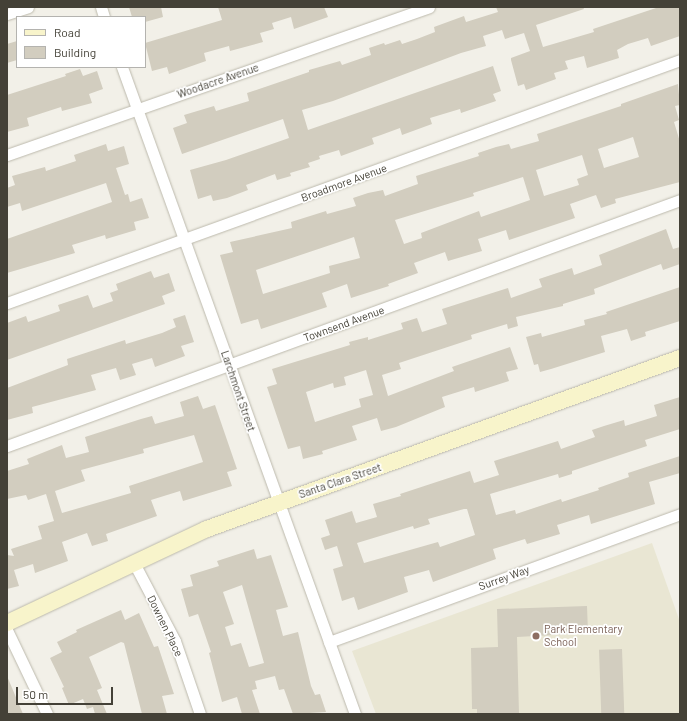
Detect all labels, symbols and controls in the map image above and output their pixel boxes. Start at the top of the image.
legend [16,16,146,68]
text: Road [54,25,81,39]
text: Building [54,45,96,59]
street label: Woodacre Avenue [175,61,261,101]
street label: Broadmore Avenue [299,161,389,205]
street label: Townsend Avenue [302,303,386,345]
street label: Larchmont Street [218,349,258,433]
street label: Santa Clara Street [297,461,383,501]
street label: Surrey Way [477,563,531,593]
street label: Downen Place [144,593,186,659]
place label: Park Elementary School [544,623,623,649]
marker: Park Elementary School [531,631,541,641]
scale bar [18,679,115,705]
text: 50 m [23,687,48,701]

